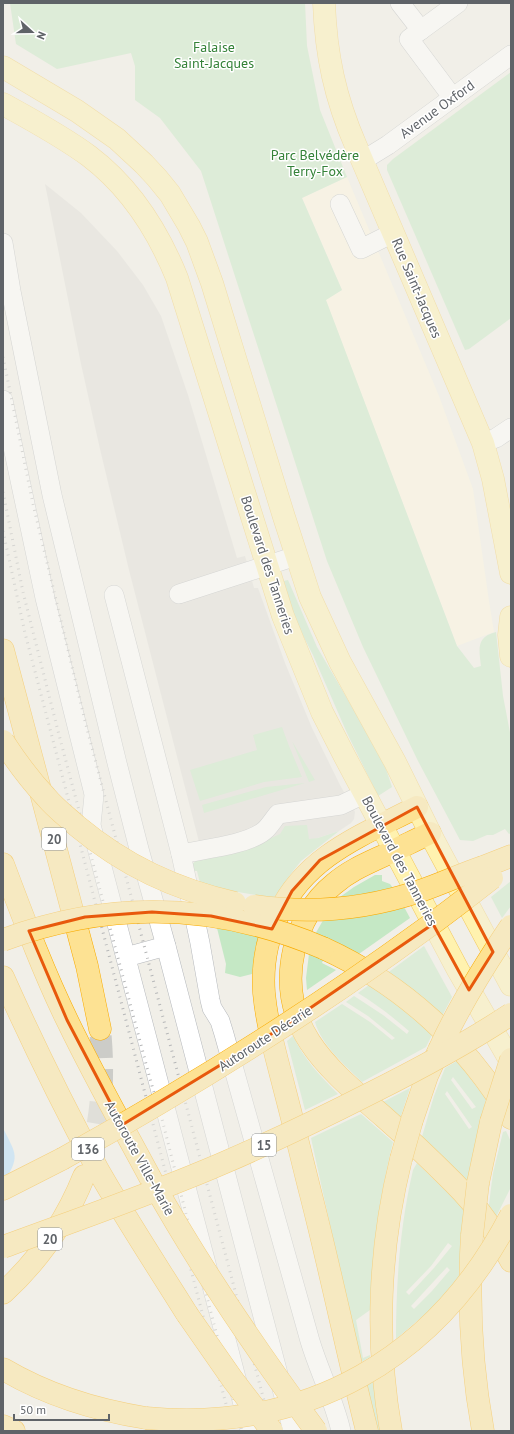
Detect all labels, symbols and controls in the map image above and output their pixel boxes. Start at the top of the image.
north arrow [12,12,52,52]
text: N [34,30,49,41]
park label: Falaise Saint-Jacques [174,38,254,72]
street label: Avenue Oxford [396,76,478,142]
park label: Parc Belvédère Terry-Fox [271,146,359,180]
street label: Rue Saint-Jacques [388,235,446,341]
street label: Boulevard des Tanneries [237,493,299,637]
street label: Boulevard des Tanneries [358,793,442,929]
road number: 20 [42,828,66,850]
street label: Autoroute Décarie [215,1001,315,1075]
street label: Autoroute Ville-Marie [101,1098,179,1218]
road number: 15 [252,1134,276,1156]
road number: 136 [72,1138,104,1160]
road number: 20 [38,1228,62,1250]
scale bar [14,1396,109,1422]
text: 50 m [20,1402,46,1417]

